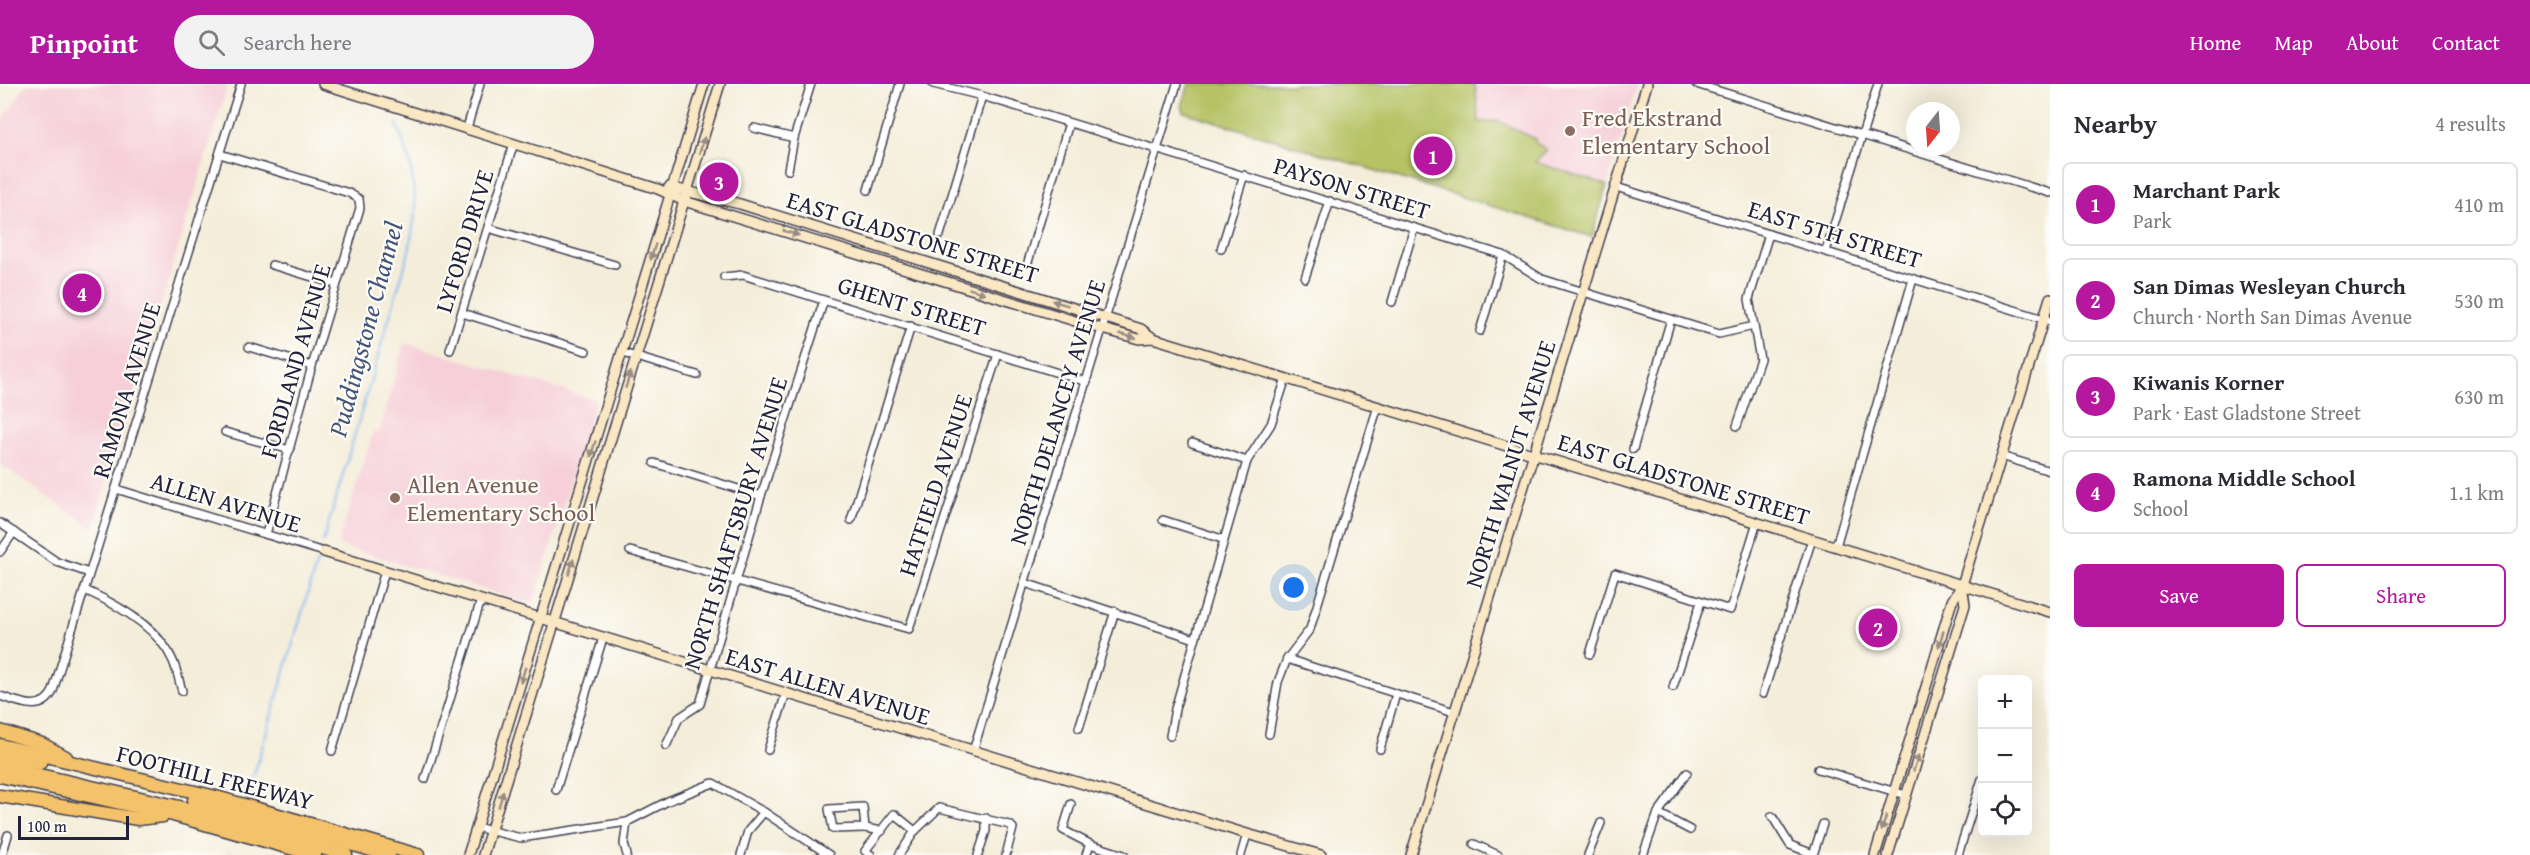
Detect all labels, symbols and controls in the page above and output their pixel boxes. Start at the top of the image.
search box [174,15,594,69]
text: Pinpoint [30,22,138,63]
icon: search [195,26,228,59]
text: Search here [243,26,352,58]
text: Home [2190,27,2241,58]
text: Map [2274,27,2313,58]
text: About [2346,27,2399,58]
text: Contact [2432,27,2500,58]
place label: Fred Ekstrand Elementary School [1582,100,1770,163]
north arrow [1906,102,1960,156]
text: Nearby [2074,104,2157,143]
text: 4 results [2435,109,2506,138]
marker: Fred Ekstrand Elementary School [1563,124,1577,138]
pin: 1 [1414,134,1452,178]
one-way arrow [698,136,707,154]
street label: PAYSON STREET [1269,148,1435,228]
pin: 3 [700,160,738,204]
street label: LYFORD DRIVE [426,165,502,317]
text: Marchant Park [2133,174,2280,206]
street label: EAST GLADSTONE STREET [783,182,1043,292]
text: 1 [2090,190,2101,219]
text: 410 m [2454,190,2504,219]
street label: EAST 5TH STREET [1744,191,1926,277]
text: Park [2133,206,2172,235]
water label: Puddingstone Channel [317,217,412,442]
one-way arrow [782,229,800,238]
one-way arrow [648,243,657,261]
street label: FORDLAND AVENUE [251,260,339,462]
street label: GHENT STREET [834,267,990,345]
pin: 4 [62,270,101,316]
text: San Dimas Wesleyan Church [2133,270,2406,302]
street label: NORTH DELANCEY AVENUE [1000,275,1114,549]
text: 2 [2090,286,2101,315]
text: 530 m [2454,286,2504,315]
one-way arrow [968,287,986,296]
street label: RAMONA AVENUE [83,298,169,482]
one-way arrow [1051,298,1069,307]
text: Church · North San Dimas Avenue [2133,302,2412,331]
one-way arrow [1119,332,1137,341]
street label: NORTH WALNUT AVENUE [1456,336,1564,592]
text: Kiwanis Korner [2133,366,2284,398]
one-way arrow [624,371,633,389]
street label: NORTH SHAFTSBURY AVENUE [674,372,796,674]
text: 3 [2090,382,2101,411]
text: 630 m [2454,382,2504,411]
street label: HATFIELD AVENUE [889,389,981,581]
text: Park · East Gladstone Street [2133,398,2361,427]
street label: EAST GLADSTONE STREET [1554,424,1814,534]
one-way arrow [588,440,597,458]
text: Ramona Middle School [2133,462,2356,494]
street label: ALLEN AVENUE [147,463,305,541]
place label: Allen Avenue Elementary School [407,467,595,530]
text: 4 [2090,478,2101,507]
text: 1.1 km [2449,478,2504,507]
marker: Allen Avenue Elementary School [388,491,402,505]
text: School [2133,494,2189,523]
one-way arrow [567,558,576,576]
button: Save [2074,564,2284,627]
button: Share [2296,564,2506,627]
your location [1279,573,1308,602]
pin: 2 [1858,606,1898,650]
one-way arrow [1936,630,1945,648]
street label: EAST ALLEN AVENUE [721,638,935,734]
one-way arrow [518,666,527,684]
map controls [1978,675,2032,837]
button: + [1978,675,2032,729]
button: − [1978,729,2032,783]
street label: FOOTHILL FREEWAY [113,736,317,818]
one-way arrow [1912,754,1921,772]
button: locate [1978,783,2032,837]
one-way arrow [497,790,506,808]
scale bar [18,813,129,840]
text: 100 m [27,814,67,838]
one-way arrow [1879,814,1889,832]

